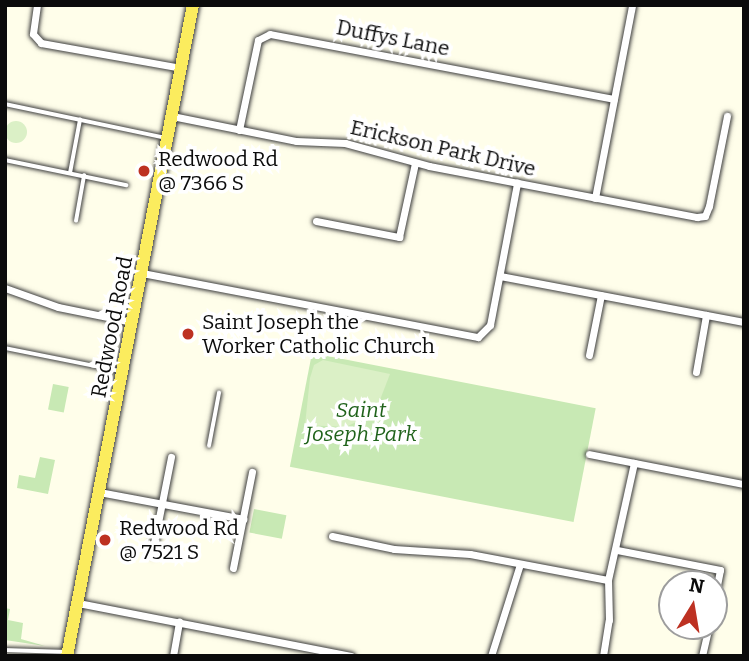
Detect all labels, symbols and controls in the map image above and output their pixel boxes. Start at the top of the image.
street label: Duffys Lane [334,15,452,61]
street label: Erickson Park Drive [348,114,538,182]
place label: Redwood Rd @ 7366 S [158,146,278,196]
marker: Redwood Rd @ 7366 S [136,163,152,179]
street label: Redwood Road [86,254,138,400]
place label: Saint Joseph the Worker Catholic Church [202,309,435,359]
marker: Saint Joseph the Worker Catholic Church [180,326,196,342]
park label: Saint Joseph Park [305,397,417,447]
place label: Redwood Rd @ 7521 S [119,515,239,565]
marker: Redwood Rd @ 7521 S [97,532,113,548]
north arrow [658,570,728,640]
text: N [687,573,706,599]

